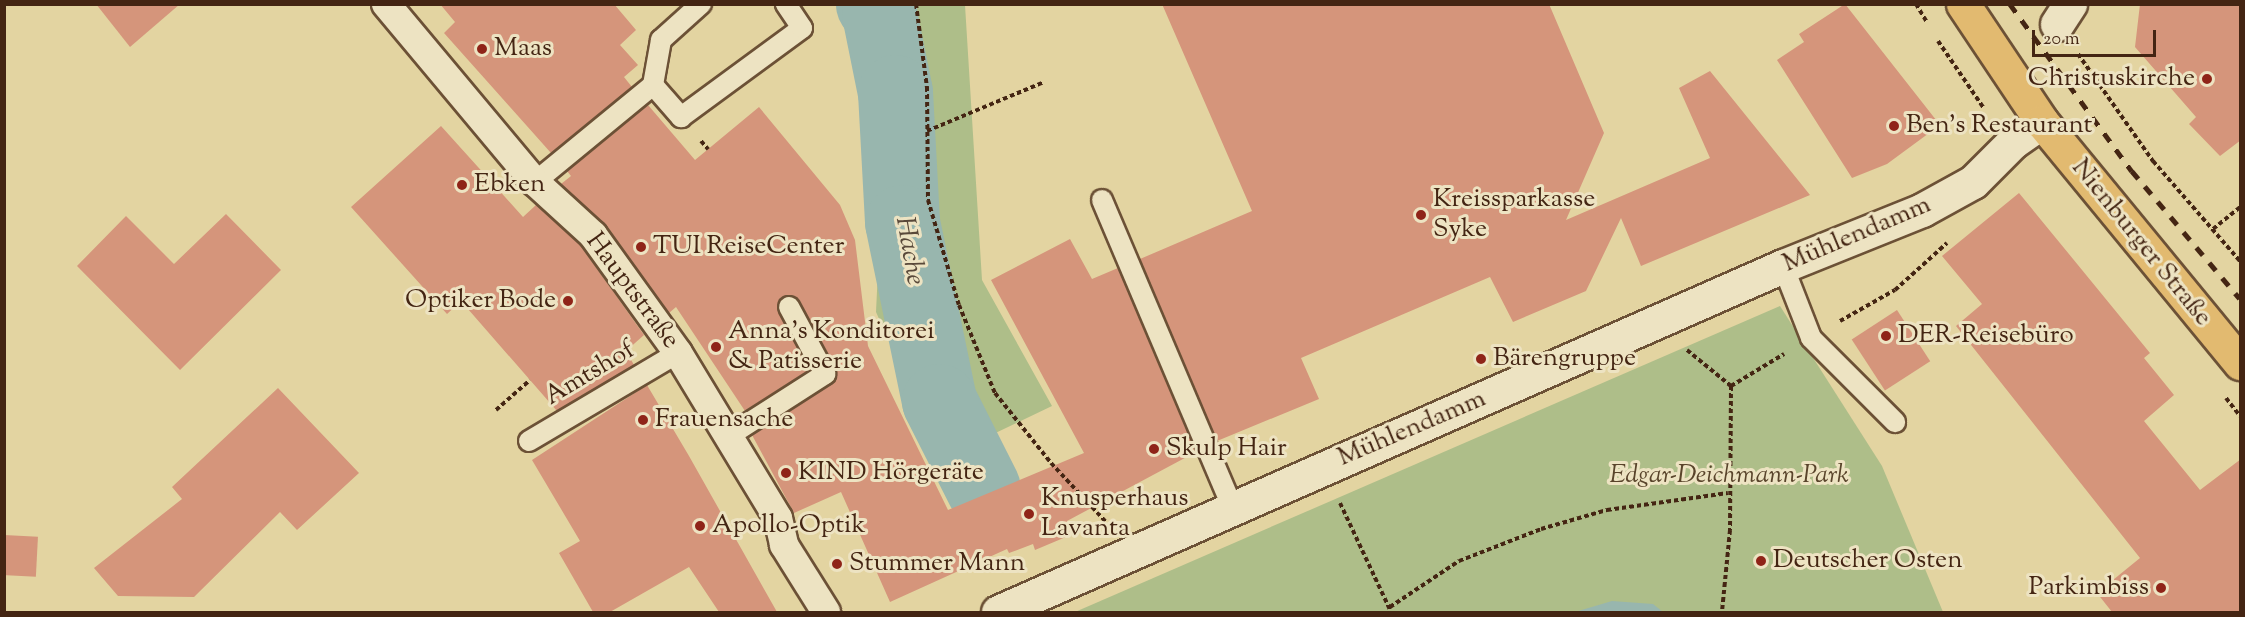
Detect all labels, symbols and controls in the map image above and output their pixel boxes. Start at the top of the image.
scale bar [2035,18,2160,56]
text: 20 m [2043,27,2080,53]
place label: Maas [494,33,552,65]
marker: Maas [475,42,489,56]
place label: Christuskirche [2028,63,2195,95]
marker: Christuskirche [2200,72,2214,86]
place label: Ben's Restaurant [1906,110,2092,142]
marker: Ben's Restaurant [1887,119,1901,133]
street label: Nienburger Straße [2064,153,2218,333]
place label: Ebken [474,169,545,201]
marker: Ebken [455,178,469,192]
place label: Kreissparkasse Syke [1433,184,1595,246]
street label: Mühlendamm [1778,190,1936,280]
marker: Kreissparkasse Syke [1414,208,1428,222]
water label: Hache [887,214,931,288]
street label: Hauptstraße [578,227,686,355]
place label: TUI ReiseCenter [653,231,844,263]
marker: TUI ReiseCenter [634,240,648,254]
place label: Optiker Bode [405,285,556,317]
marker: Optiker Bode [561,294,575,308]
place label: Anna's Konditorei & Patisserie [728,316,935,378]
place label: DER-Reisebüro [1898,320,2074,352]
marker: DER-Reisebüro [1879,329,1893,343]
street label: Amtshof [539,335,641,413]
marker: Anna's Konditorei & Patisserie [709,340,723,354]
place label: Bärengruppe [1493,343,1636,375]
marker: Bärengruppe [1474,352,1488,366]
street label: Mühlendamm [1333,384,1491,474]
place label: Frauensache [655,404,793,436]
marker: Frauensache [636,413,650,427]
place label: Skulp Hair [1166,433,1287,465]
marker: Skulp Hair [1147,442,1161,456]
place label: KIND Hörgeräte [798,457,984,489]
park label: Edgar-Deichmann-Park [1609,460,1849,492]
marker: KIND Hörgeräte [779,466,793,480]
place label: Knusperhaus Lavanta [1041,483,1188,544]
marker: Knusperhaus Lavanta [1022,507,1036,521]
place label: Apollo-Optik [712,510,866,542]
marker: Apollo-Optik [693,519,707,533]
place label: Deutscher Osten [1773,545,1963,577]
place label: Stummer Mann [849,548,1025,580]
marker: Deutscher Osten [1754,554,1768,568]
marker: Stummer Mann [830,557,844,571]
place label: Parkimbiss [2029,572,2149,604]
marker: Parkimbiss [2154,581,2168,595]

